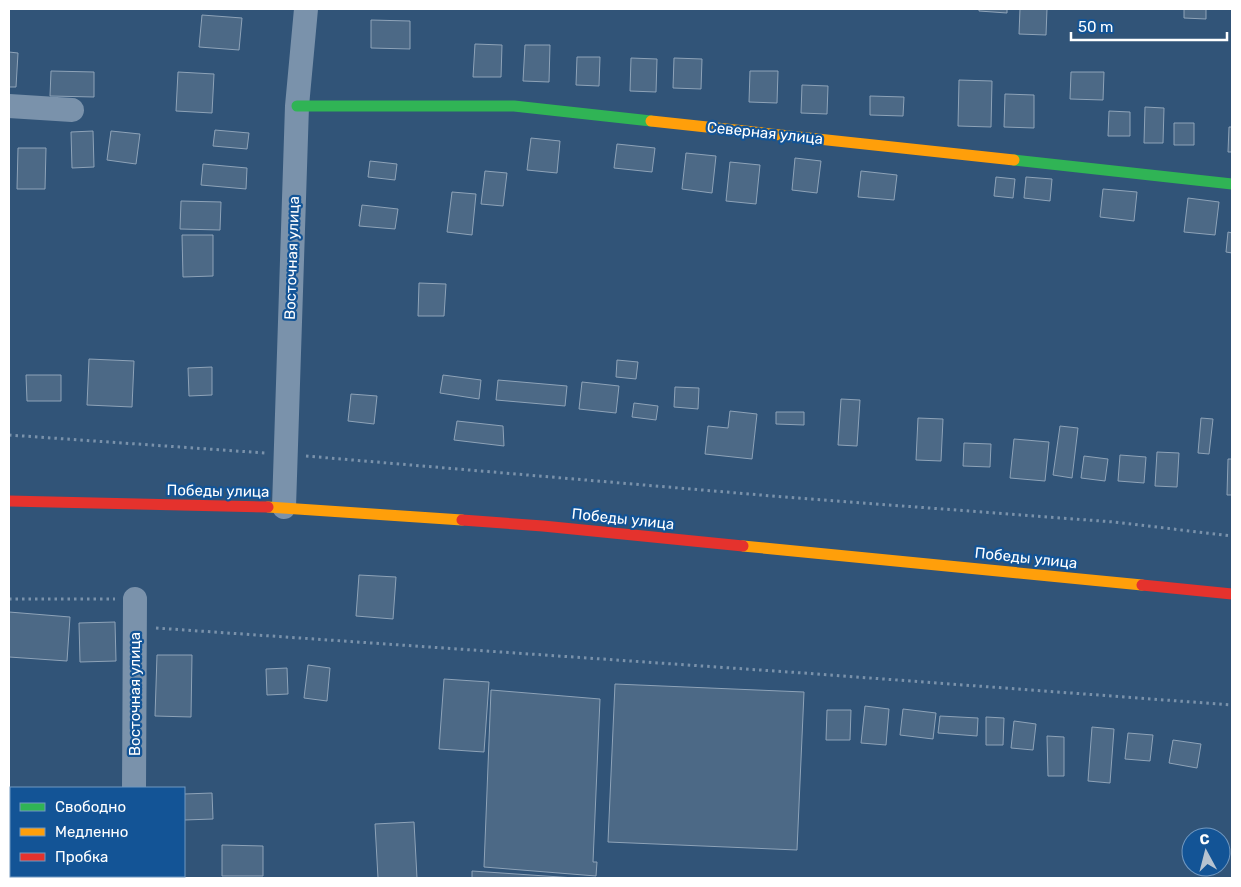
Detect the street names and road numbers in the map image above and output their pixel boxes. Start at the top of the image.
street label: Северная улица [706,118,824,148]
street label: Восточная улица [281,196,303,320]
street label: Победы улица [166,481,270,501]
street label: Победы улица [571,505,675,533]
street label: Победы улица [974,544,1078,572]
street label: Восточная улица [126,632,144,756]

